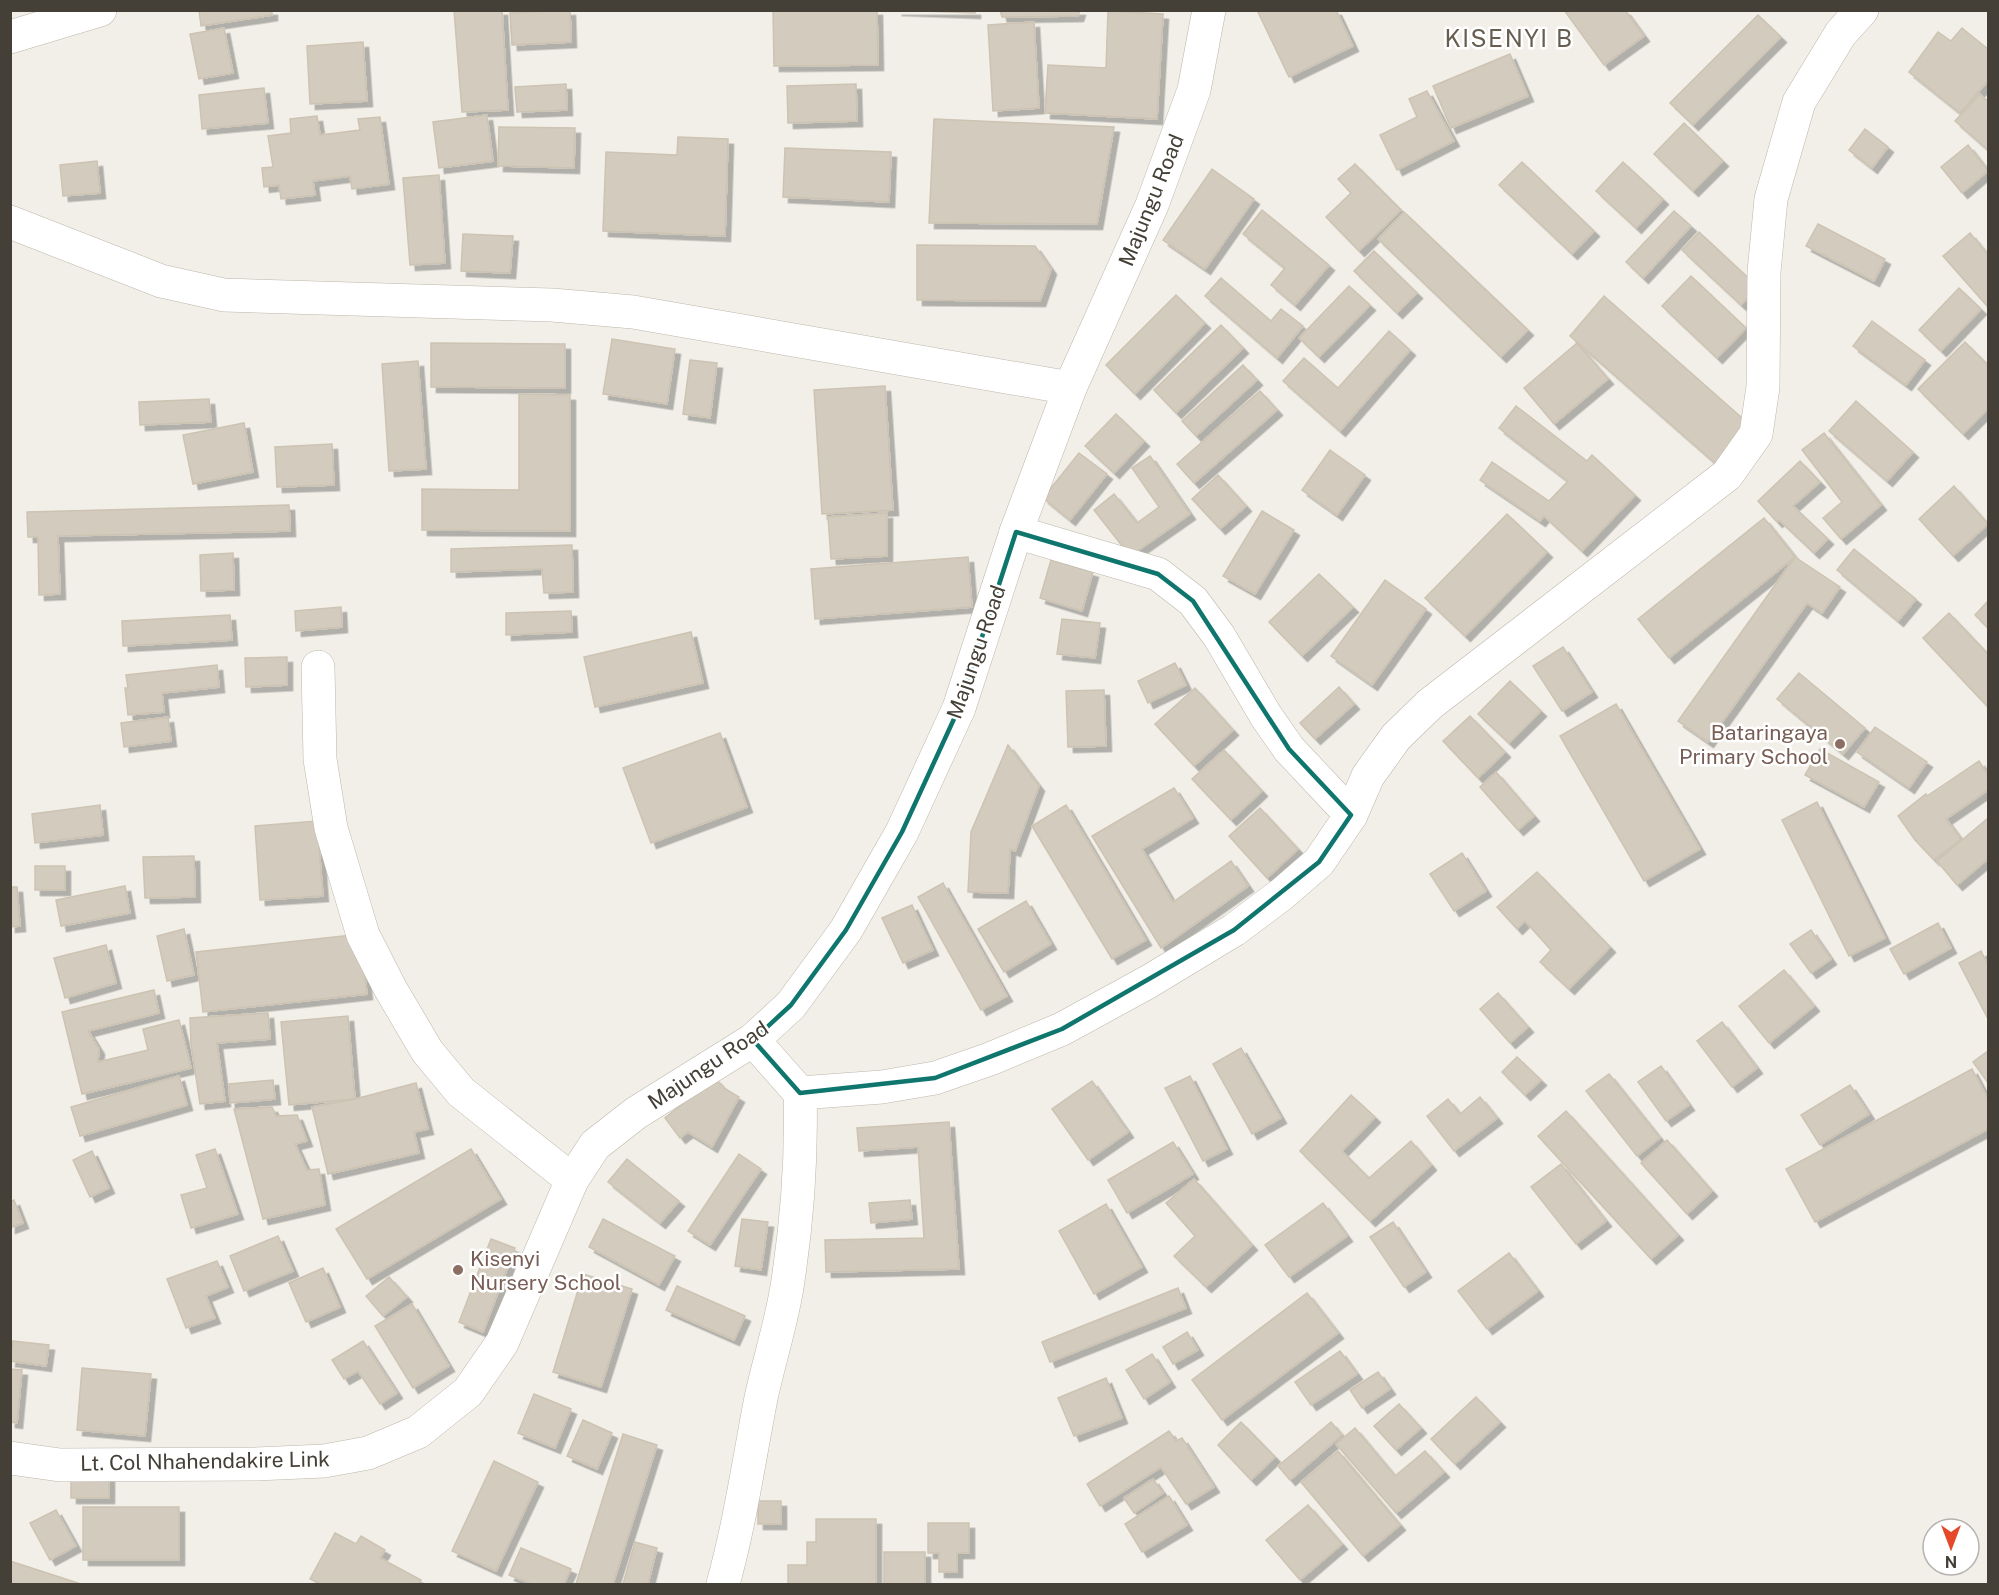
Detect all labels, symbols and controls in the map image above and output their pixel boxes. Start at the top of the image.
district label: KISENYI B [1444,24,1574,52]
street label: Majungu Road [1113,130,1189,270]
street label: Majungu Road [941,582,1011,722]
place label: Bataringaya Primary School [1679,720,1828,769]
marker: Bataringaya Primary School [1833,737,1847,751]
street label: Majungu Road [643,1016,773,1114]
place label: Kisenyi Nursery School [470,1246,621,1295]
marker: Kisenyi Nursery School [451,1263,465,1277]
street label: Lt. Col Nhahendakire Link [80,1446,330,1476]
north arrow [1921,1517,1981,1577]
text: N [1945,1552,1957,1571]

